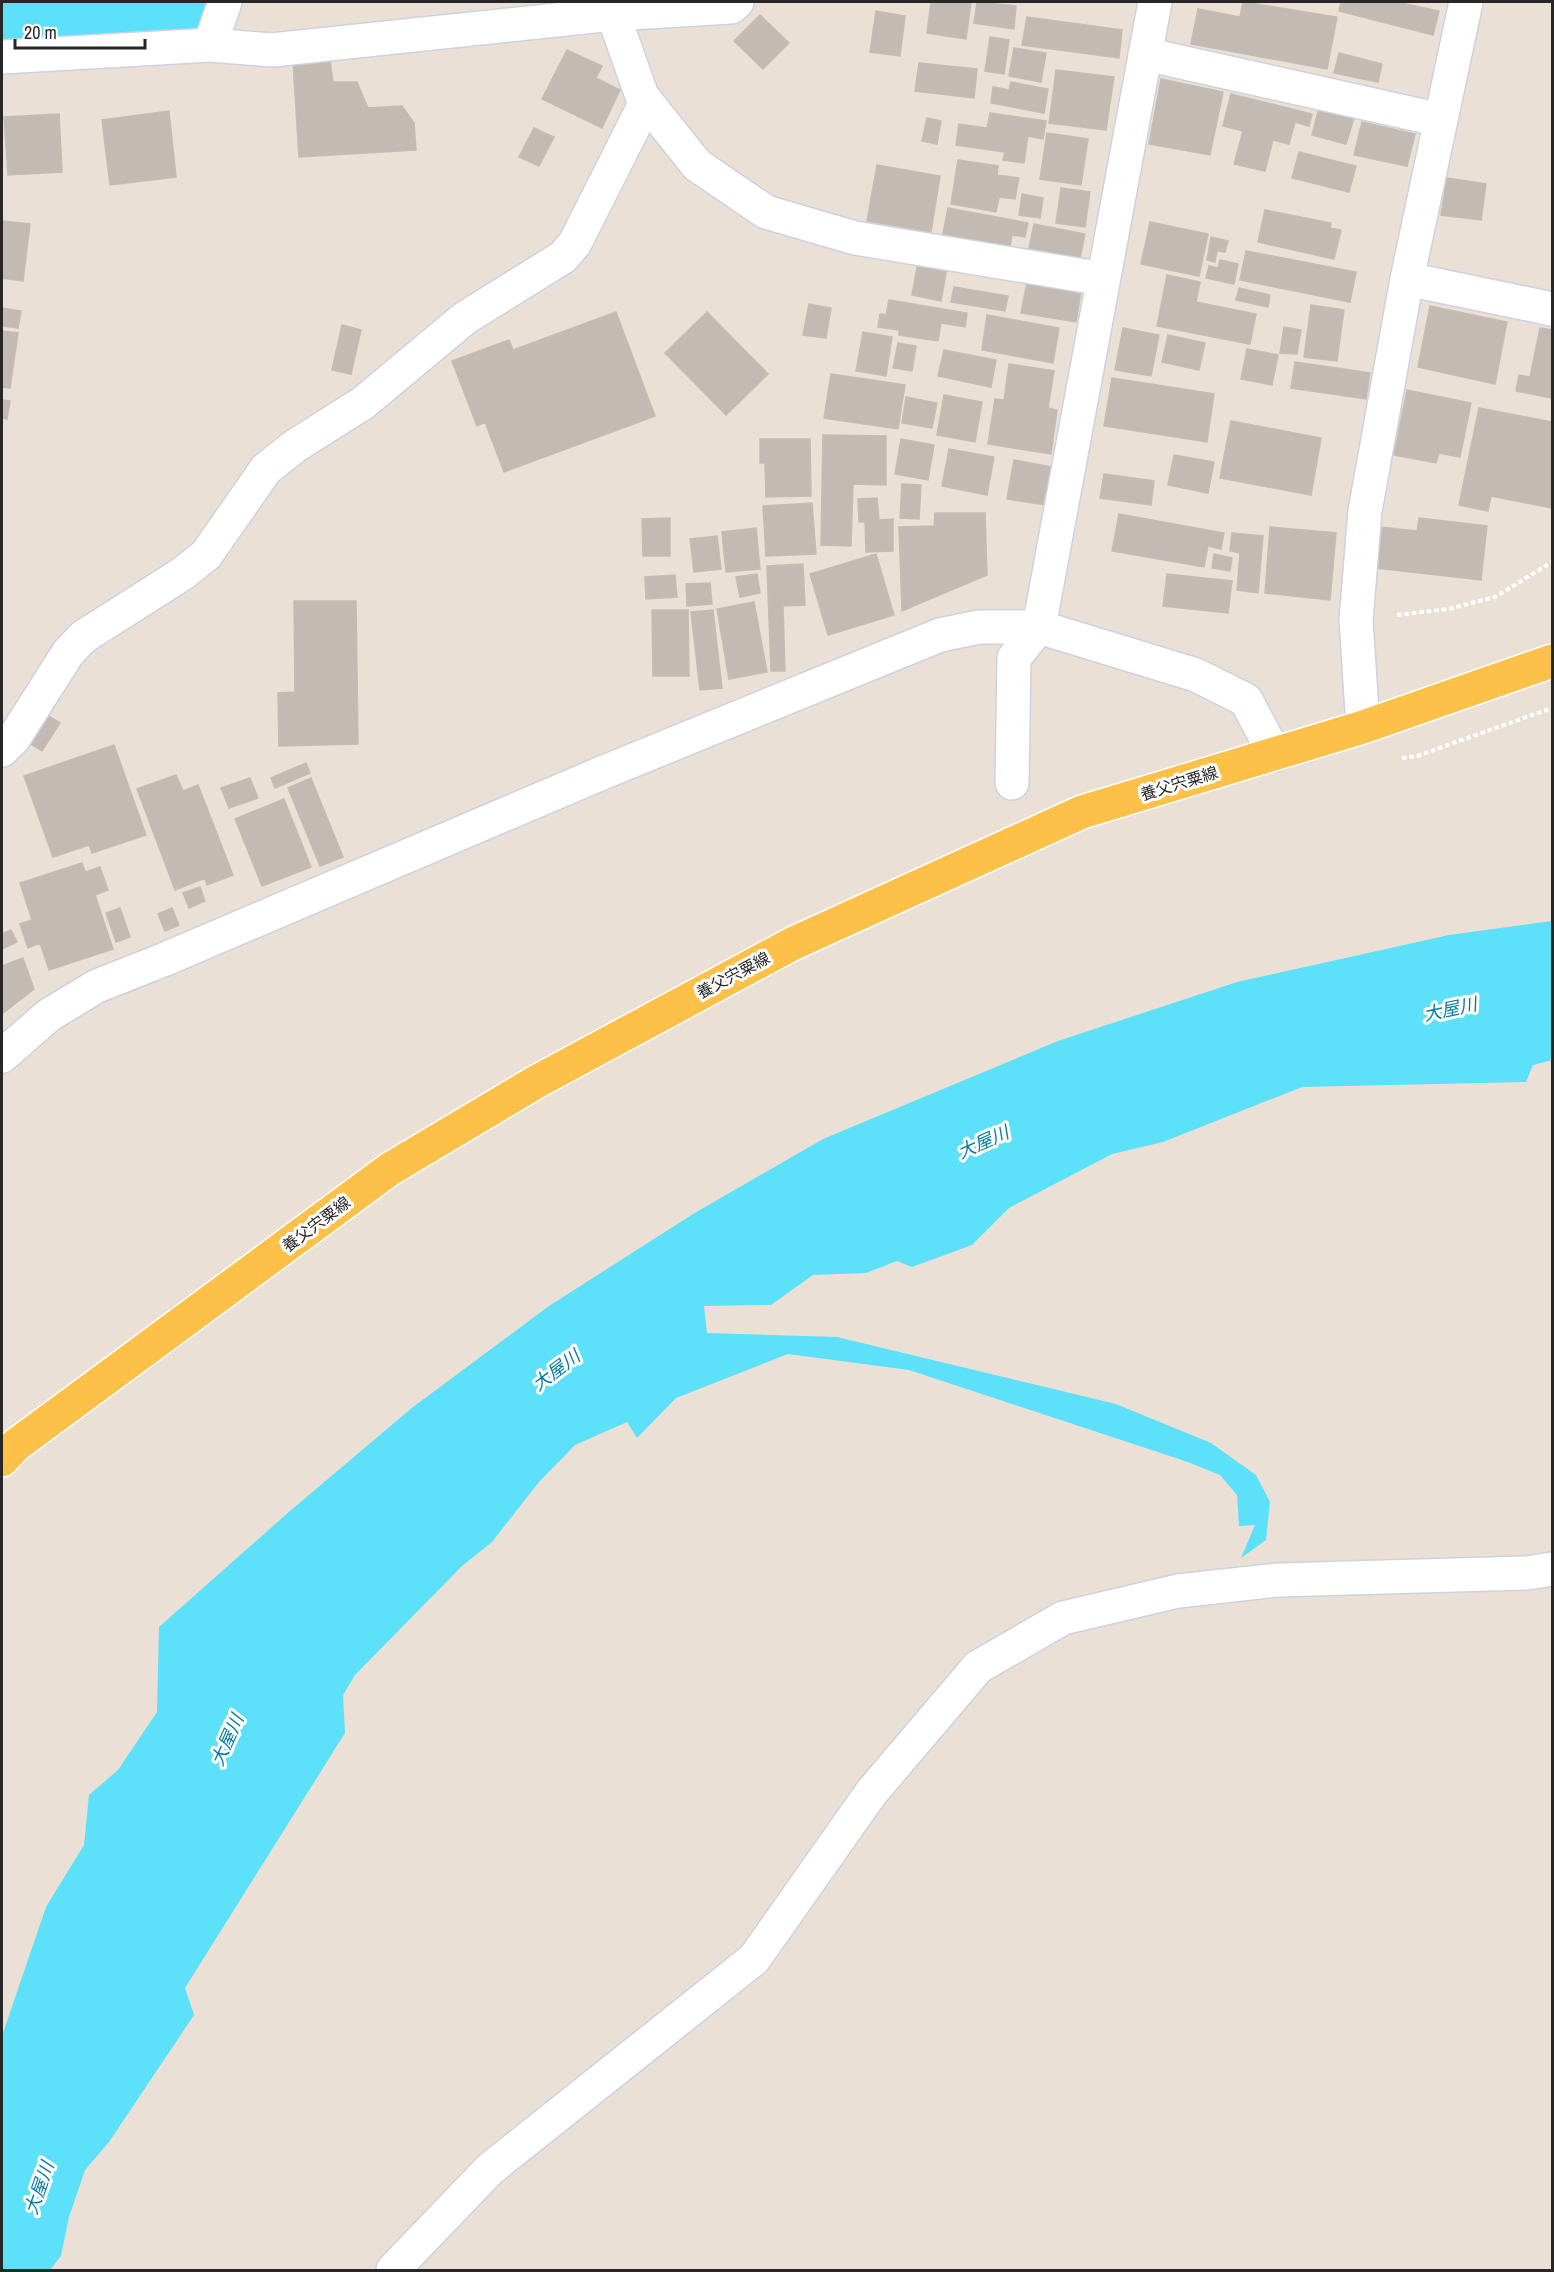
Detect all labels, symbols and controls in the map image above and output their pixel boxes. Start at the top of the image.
scale bar [15,12,146,50]
text: 20 m [24,20,57,45]
street label: 養父宍粟線 [1138,761,1220,805]
street label: 養父宍粟線 [693,947,773,1003]
water label: 大屋川 [1421,991,1481,1027]
water label: 大屋川 [953,1119,1015,1164]
street label: 養父宍粟線 [277,1191,355,1257]
water label: 大屋川 [527,1343,587,1396]
water label: 大屋川 [205,1708,250,1770]
water label: 大屋川 [18,2157,60,2218]

